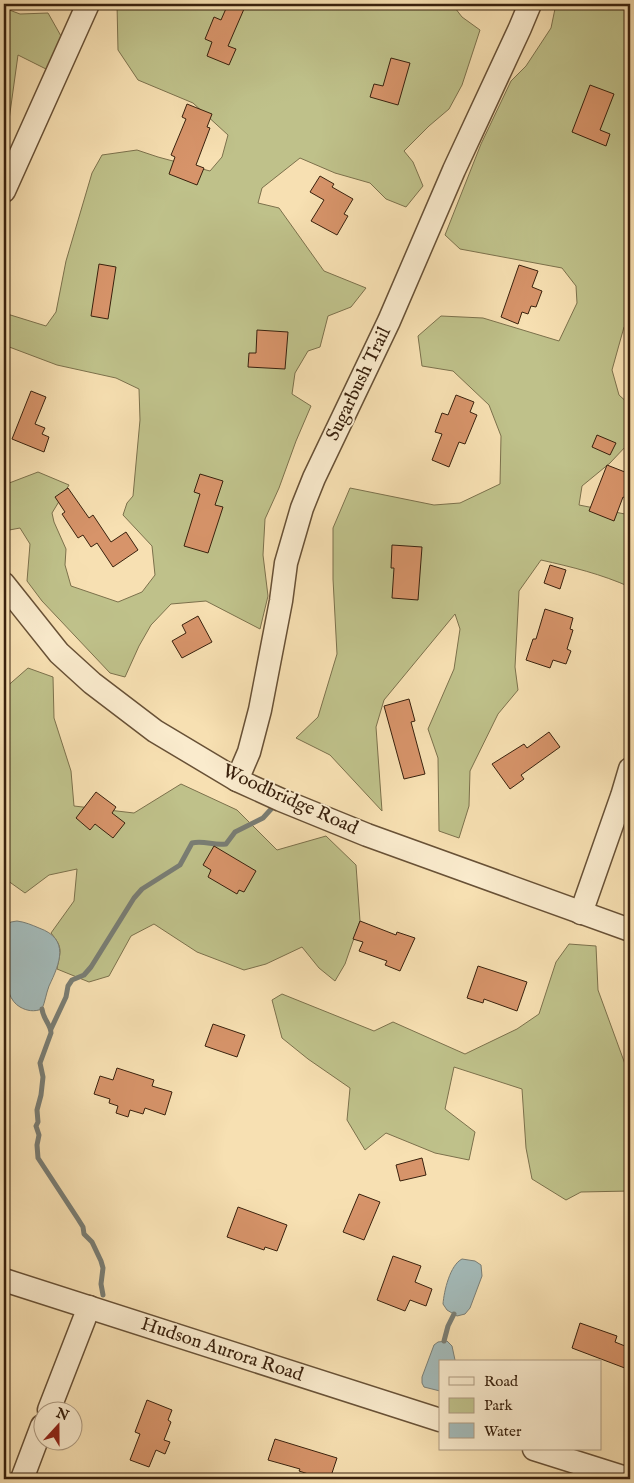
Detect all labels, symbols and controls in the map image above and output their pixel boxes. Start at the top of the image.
street label: Sugarbush Trail [321,322,397,445]
street label: Woodbridge Road [218,759,362,841]
street label: Hudson Aurora Road [138,1312,307,1388]
legend [439,1360,602,1450]
text: Road [484,1372,519,1391]
text: Park [484,1396,514,1415]
north arrow [32,1400,82,1450]
text: N [52,1404,71,1425]
text: Water [484,1422,522,1441]

